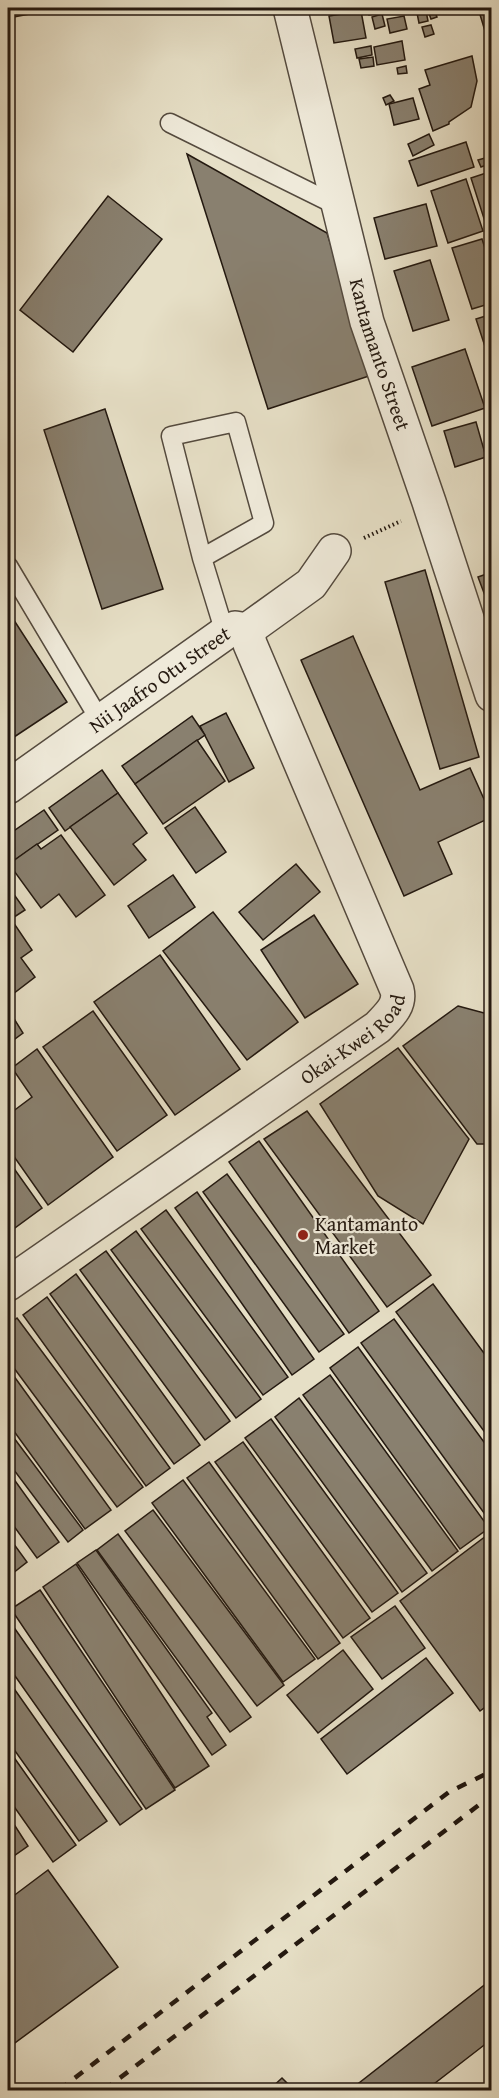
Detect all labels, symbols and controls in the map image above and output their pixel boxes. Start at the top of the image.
street label: Kantamanto Street [343,275,418,434]
street label: Nii Jaafro Otu Street [82,618,235,739]
street label: Okai-Kwei Road [294,992,412,1091]
place label: Kantamanto Market [315,1209,418,1261]
marker: Kantamanto Market [296,1228,310,1242]

